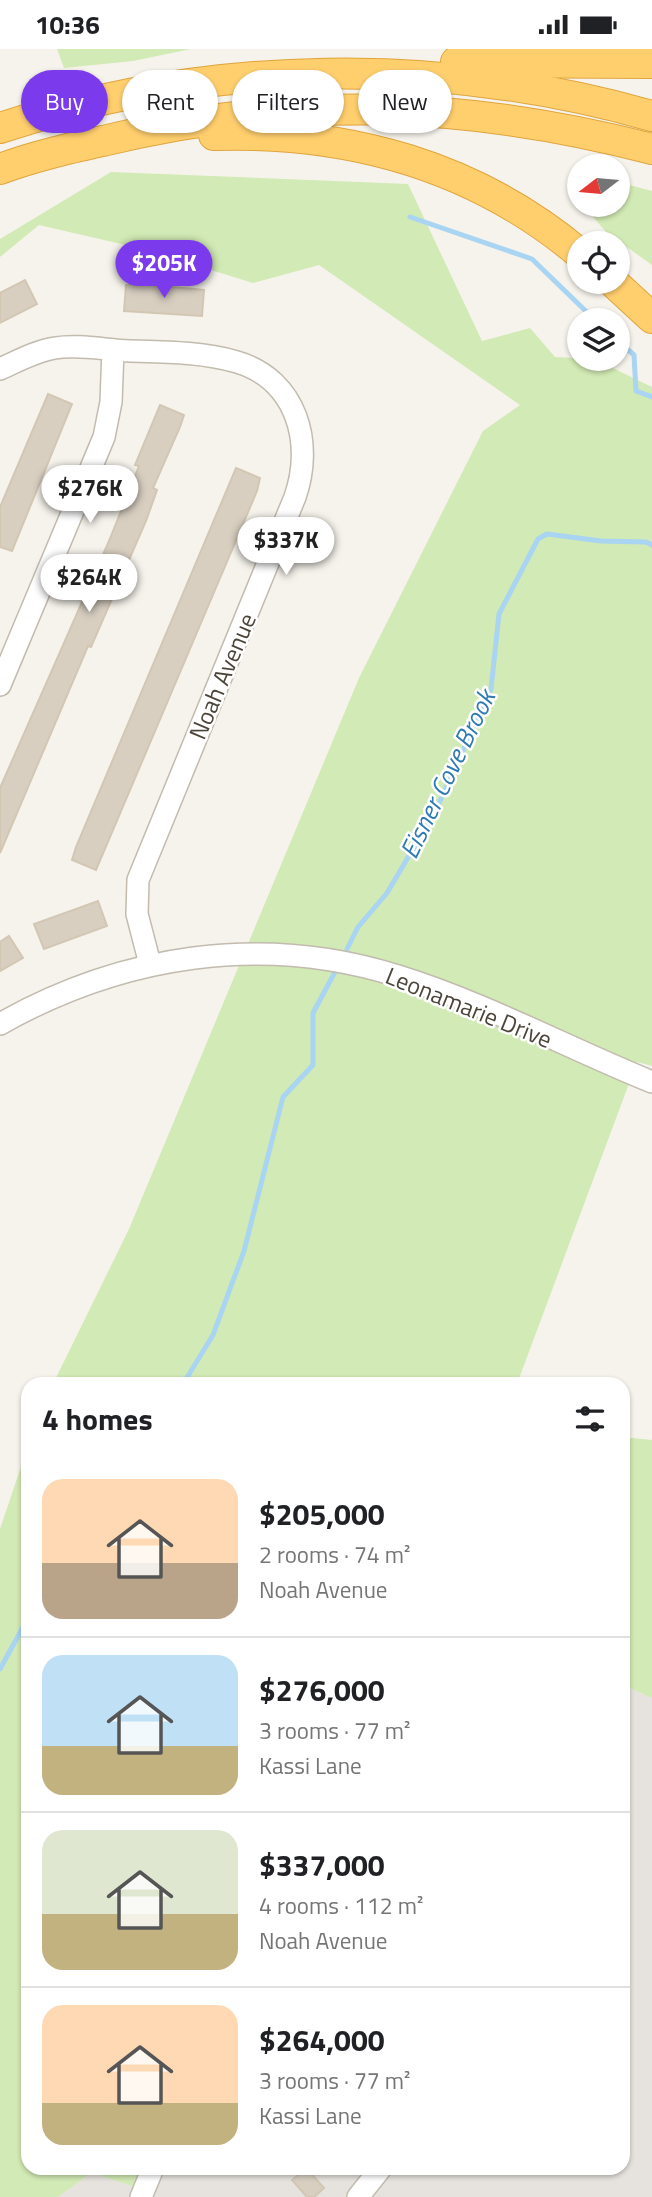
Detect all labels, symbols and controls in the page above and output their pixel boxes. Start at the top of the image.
text: 10:36 [35,5,100,44]
chip: Buy [21,70,108,133]
chip: Rent [122,70,218,133]
chip: Filters [232,70,344,133]
chip: New [358,70,452,133]
north arrow [567,154,630,217]
map controls [567,154,630,371]
button: locate [567,231,630,294]
pin: $205K [115,240,213,300]
text: $205K [131,245,197,280]
button: layers [567,308,630,371]
pin: $276K [41,465,139,525]
text: $276K [57,470,123,505]
pin: $337K [237,517,335,577]
text: $337K [253,522,319,557]
pin: $264K [40,554,138,614]
text: $264K [56,559,122,594]
street label: Noah Avenue [179,607,265,745]
water label: Eisner Cove Brook [389,680,506,865]
street label: Leonamarie Drive [380,957,558,1057]
text: 4 homes [42,1396,153,1442]
icon: filters [571,1400,609,1438]
text: $205,000 [259,1491,385,1537]
icon: home [98,1507,182,1591]
text: 2 rooms · 74 m² [259,1537,410,1572]
text: Noah Avenue [259,1572,387,1607]
text: $276,000 [259,1667,385,1713]
icon: home [98,1683,182,1767]
text: 3 rooms · 77 m² [259,1713,410,1748]
text: Kassi Lane [259,1748,362,1783]
text: $337,000 [259,1842,385,1888]
icon: home [98,1858,182,1942]
text: 4 rooms · 112 m² [259,1888,423,1923]
text: Noah Avenue [259,1923,387,1958]
text: $264,000 [259,2017,385,2063]
icon: home [98,2033,182,2117]
text: 3 rooms · 77 m² [259,2063,410,2098]
text: Kassi Lane [259,2098,362,2133]

